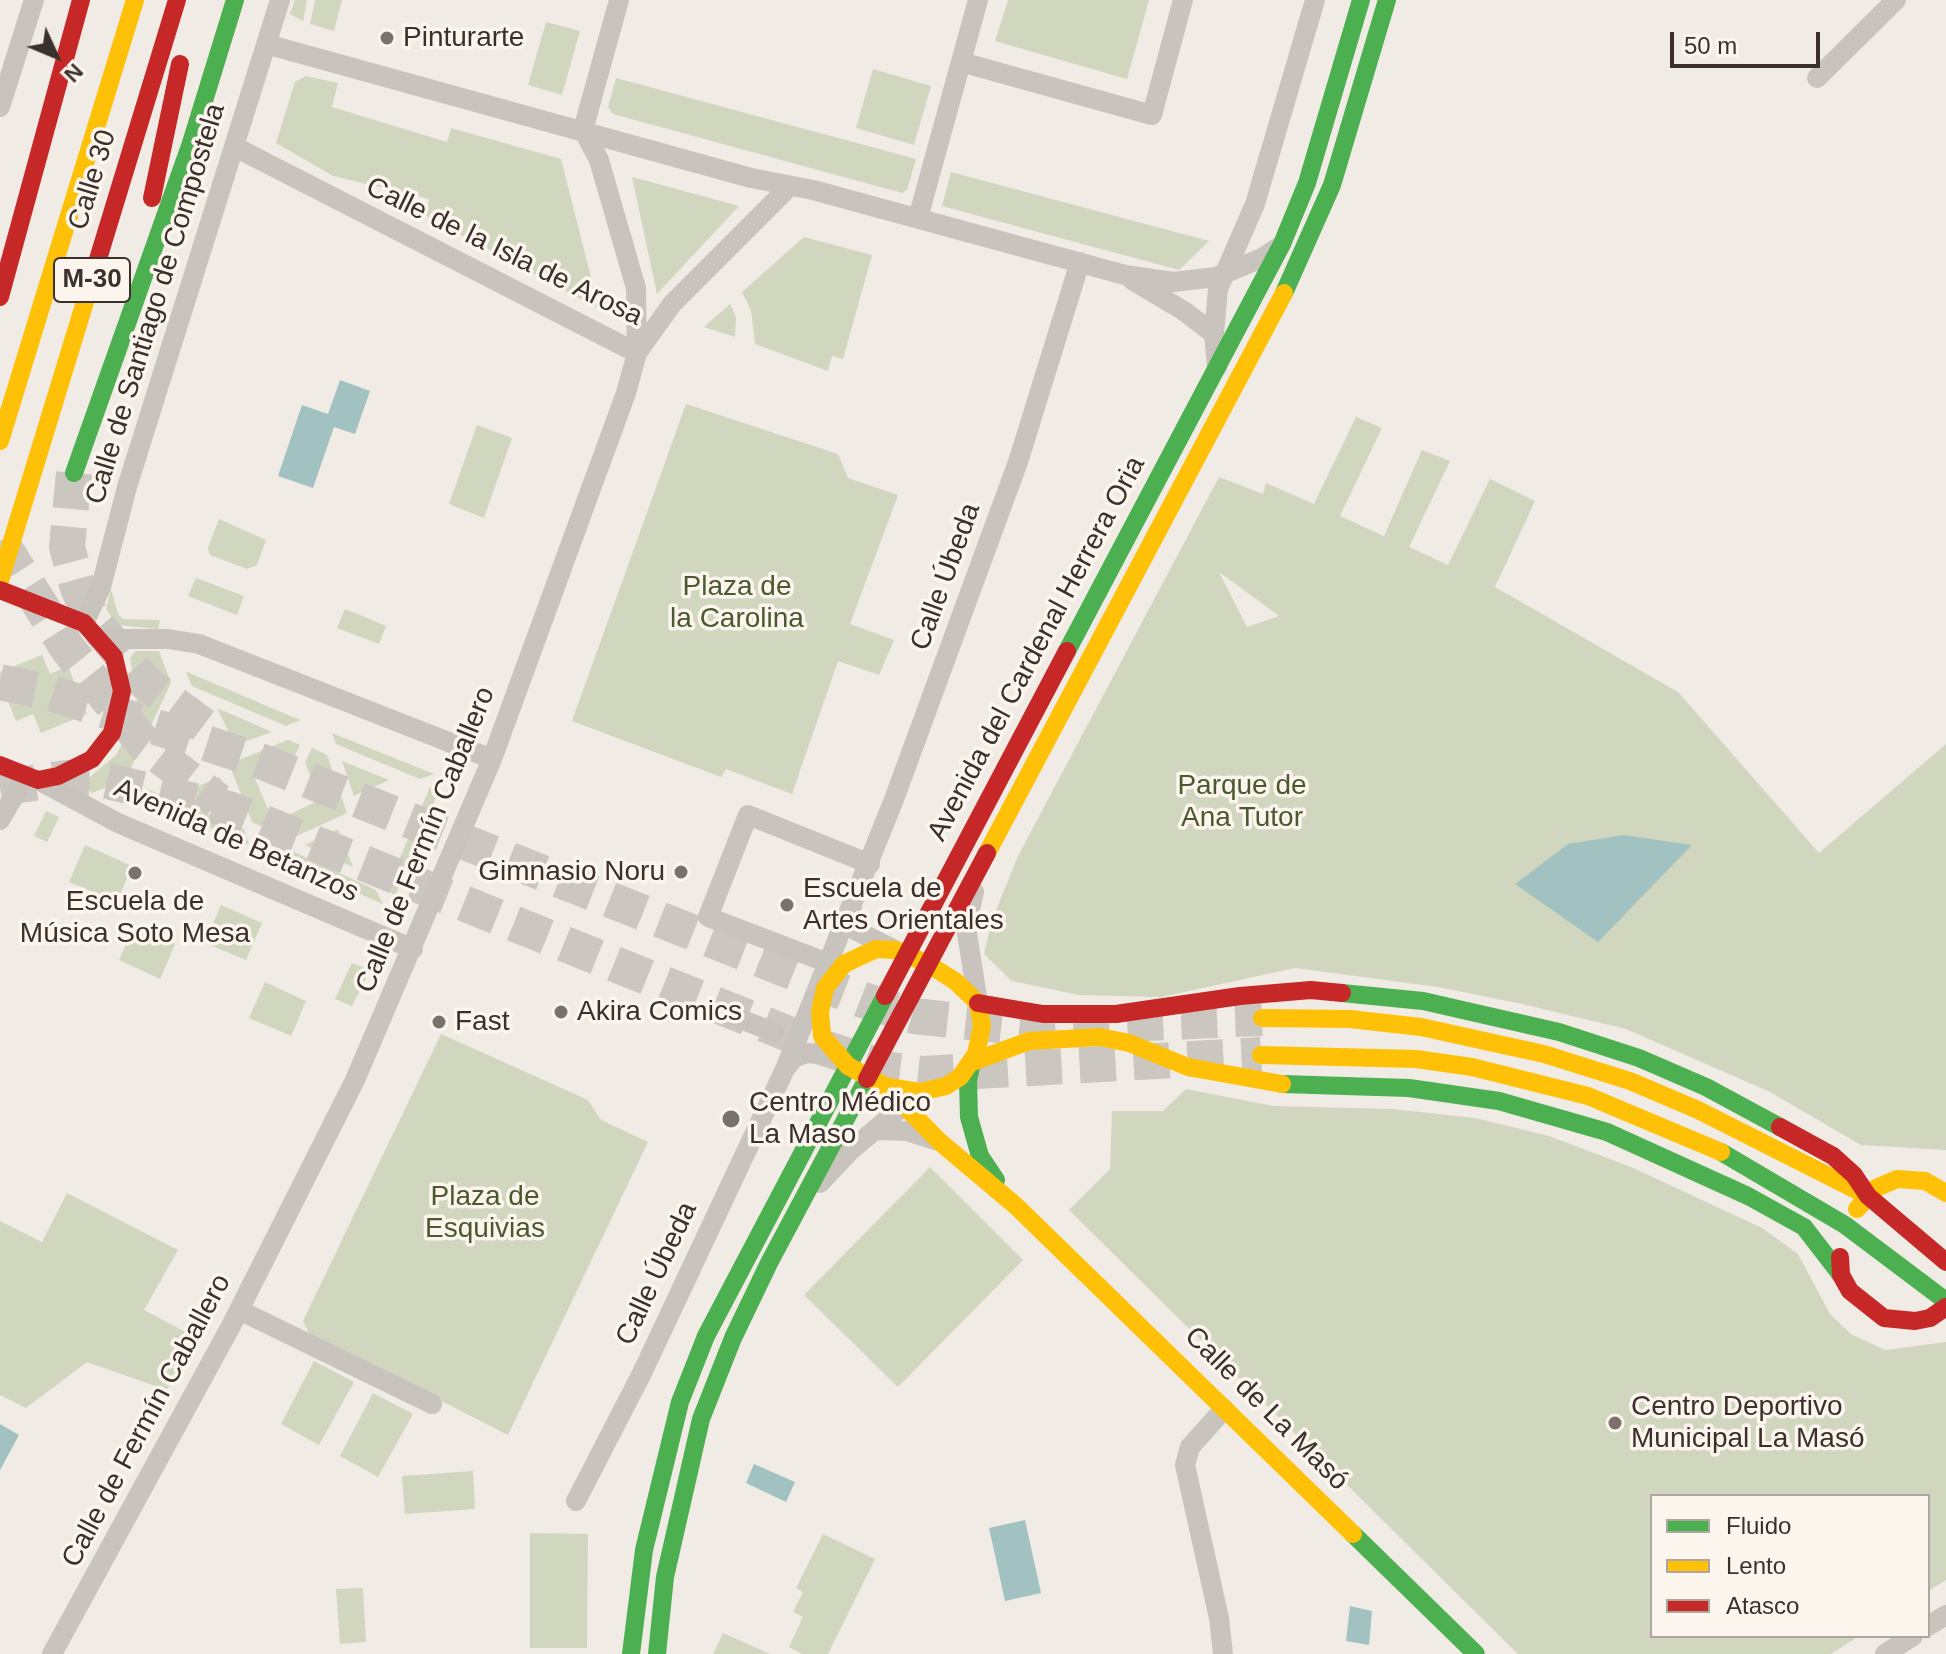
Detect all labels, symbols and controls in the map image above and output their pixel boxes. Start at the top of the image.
north arrow [16,16,96,96]
scale bar [1674,16,1824,66]
place label: Pinturarte [403,21,524,55]
marker: Pinturarte [378,29,396,47]
text: 50 m [1684,32,1737,59]
text: N [59,59,88,87]
street label: Calle de Santiago de Compostela [79,100,233,508]
street label: Calle 30 [62,126,124,234]
street label: Calle de la Isla de Arosa [360,170,648,334]
road number: M-30 [54,258,130,302]
street label: Avenida del Cardenal Herrera Oria [921,451,1153,847]
street label: Calle Úbeda [904,499,988,655]
park label: Plaza de la Carolina [670,570,804,636]
street label: Calle de Fermín Caballero [349,682,503,998]
park label: Parque de Ana Tutor [1177,769,1307,835]
street label: Avenida de Betanzos [109,772,363,910]
place label: Gimnasio Noru [478,855,665,889]
marker: Gimnasio Noru [672,863,690,881]
marker: Escuela de Música Soto Mesa [126,864,144,882]
place label: Escuela de Artes Orientales [803,872,1004,938]
place label: Escuela de Música Soto Mesa [20,885,250,951]
marker: Escuela de Artes Orientales [778,896,796,914]
place label: Akira Comics [577,995,742,1029]
marker: Akira Comics [552,1003,570,1021]
place label: Fast [455,1005,509,1039]
marker: Fast [430,1013,448,1031]
place label: Centro Médico La Maso [749,1086,931,1152]
marker: Centro Médico La Maso [720,1108,742,1130]
park label: Plaza de Esquivias [425,1180,545,1246]
street label: Calle Úbeda [609,1197,705,1351]
street label: Calle de Fermín Caballero [55,1269,239,1573]
street label: Calle de La Masó [1177,1320,1355,1498]
place label: Centro Deportivo Municipal La Masó [1631,1390,1864,1456]
marker: Centro Deportivo Municipal La Masó [1606,1414,1624,1432]
legend [1650,1494,1930,1638]
text: Fluido [1726,1512,1791,1539]
text: Lento [1726,1552,1786,1579]
text: Atasco [1726,1592,1799,1619]

